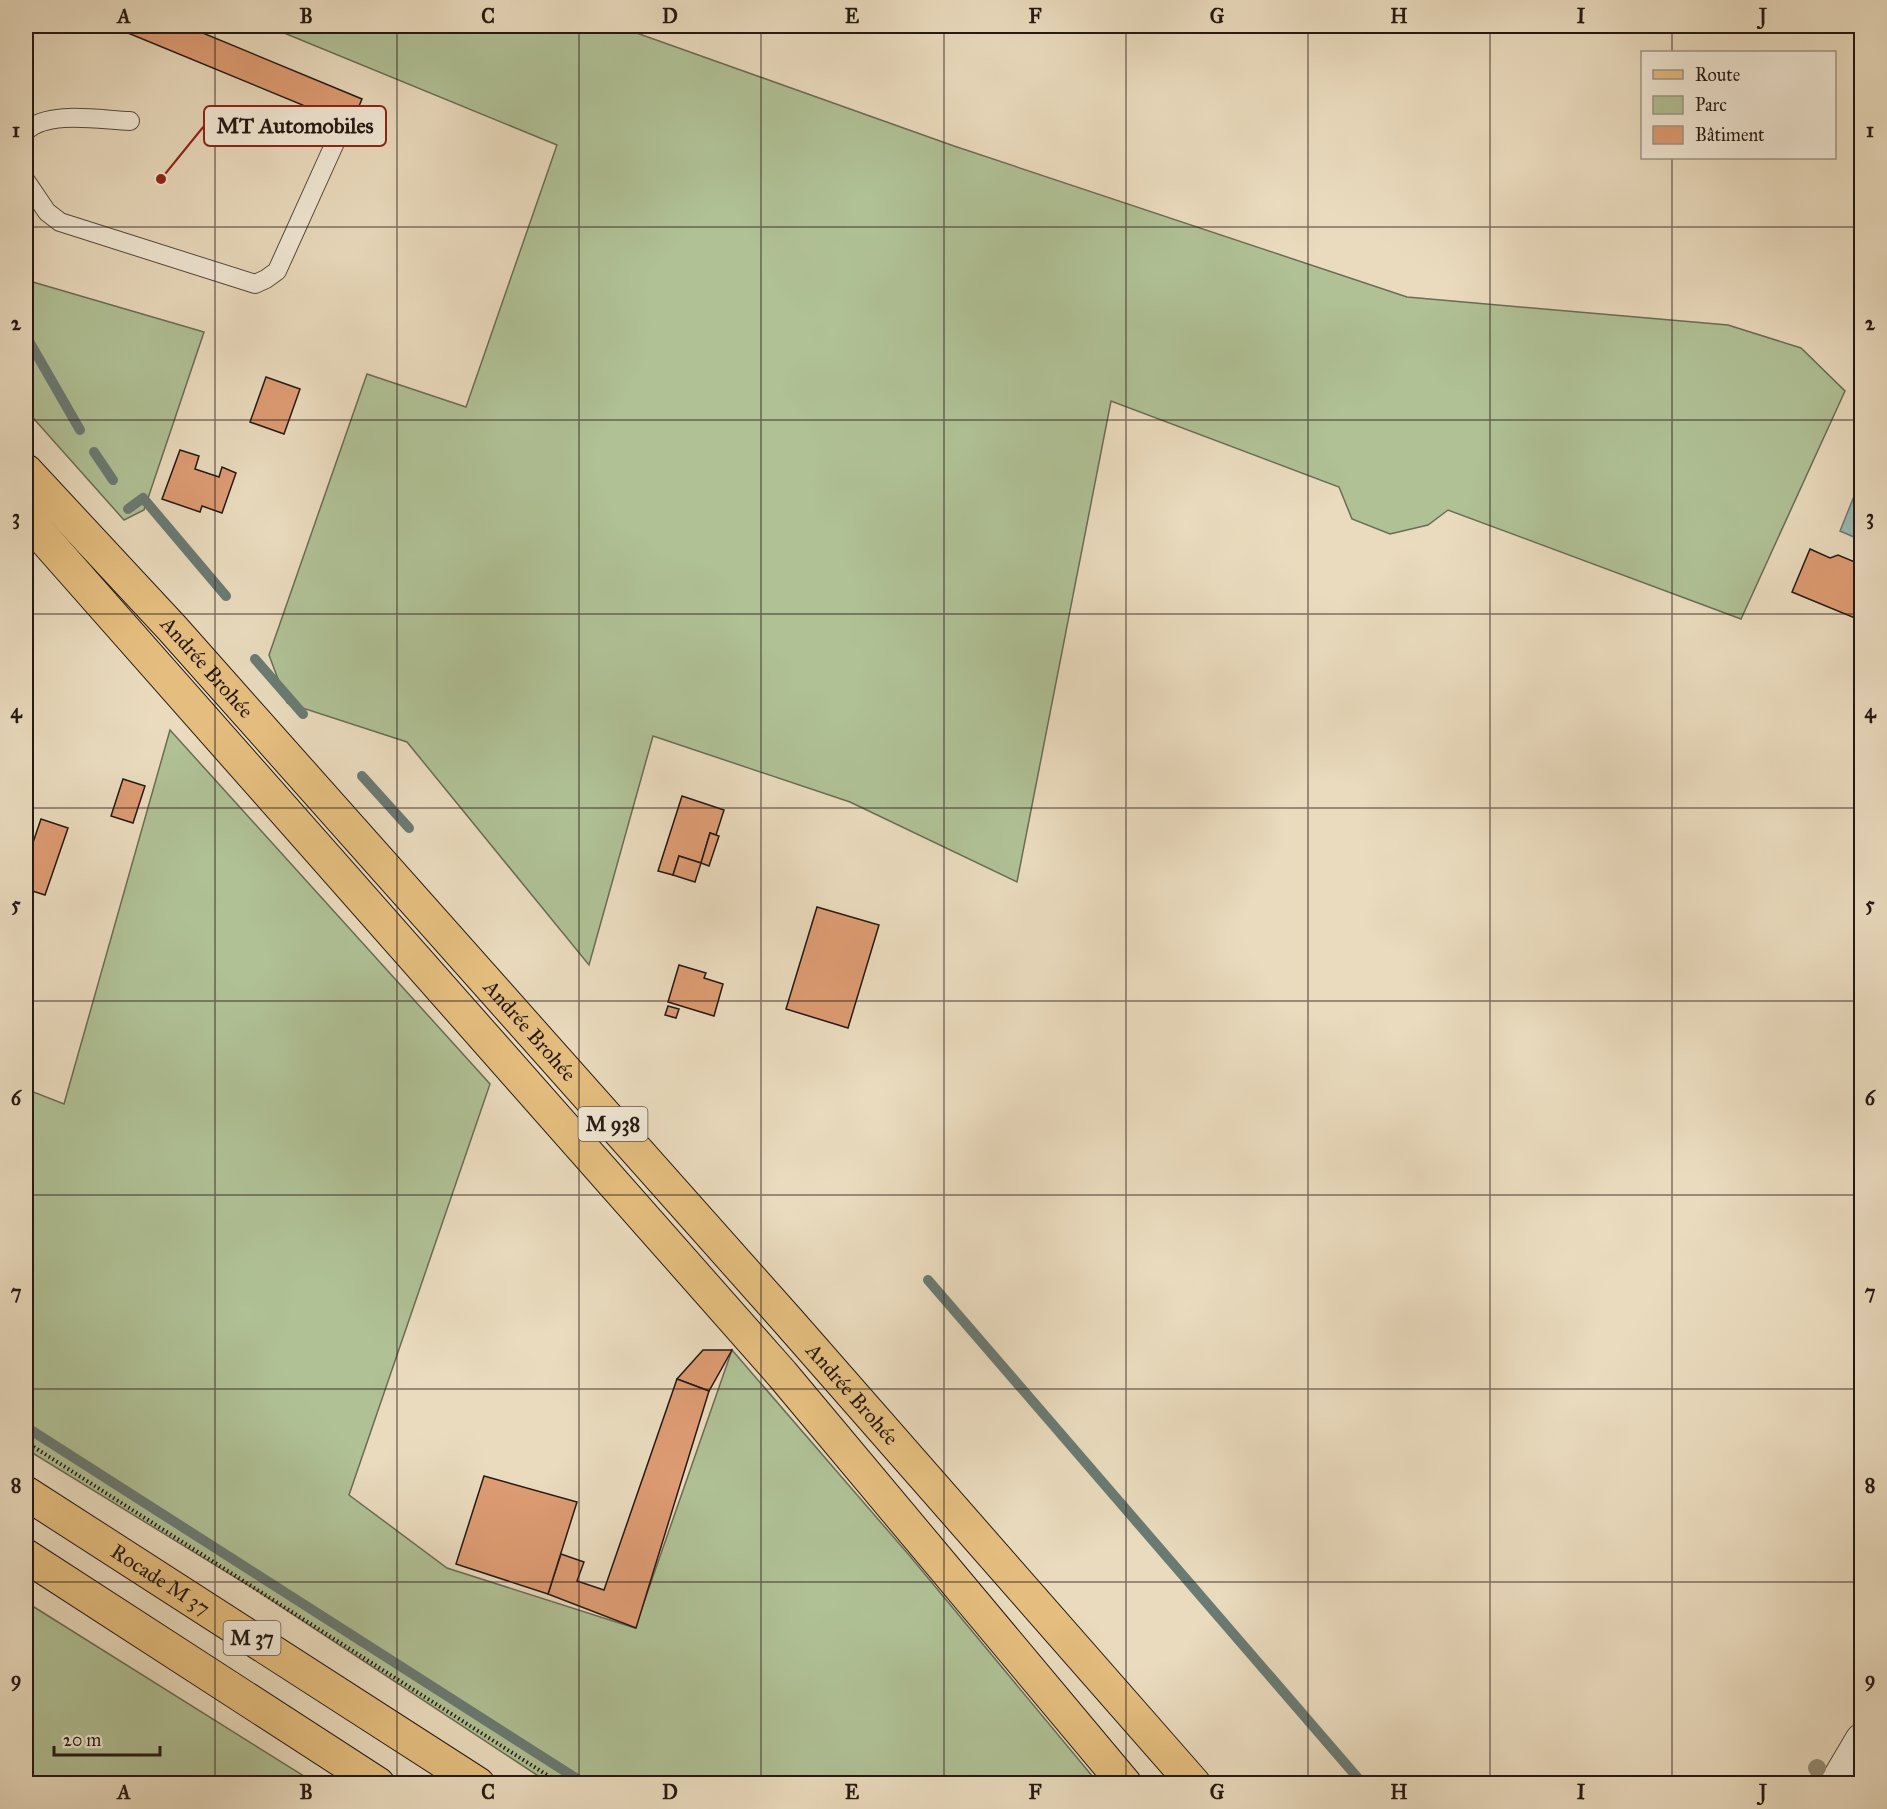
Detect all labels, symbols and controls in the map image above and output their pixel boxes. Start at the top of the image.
text: A [115,4,131,28]
text: B [299,4,313,28]
text: C [481,4,495,28]
text: D [662,4,678,28]
text: E [845,4,860,28]
text: F [1028,4,1042,28]
text: G [1210,4,1225,28]
text: H [1390,4,1408,28]
text: I [1577,4,1586,28]
text: J [1756,4,1768,30]
legend [1641,51,1836,159]
text: Route [1695,64,1740,86]
text: Parc [1695,94,1727,116]
callout: MT Automobiles [204,106,386,146]
text: MT Automobiles [216,112,374,139]
text: 1 [12,118,20,142]
text: 1 [1866,118,1874,142]
text: Bâtiment [1695,124,1765,146]
text: 2 [11,311,22,335]
text: 2 [1865,311,1876,335]
text: 3 [12,505,20,530]
text: 3 [1866,505,1874,530]
street label: Andrée Brohée [154,610,259,724]
text: 4 [10,699,22,724]
text: 4 [1864,699,1876,724]
text: 5 [11,892,21,916]
text: 5 [1865,892,1875,916]
street label: Andrée Brohée [477,974,582,1087]
text: 6 [11,1086,23,1110]
text: 6 [1865,1086,1877,1110]
road number: M 938 [578,1107,648,1141]
text: 7 [11,1280,22,1304]
text: 7 [1865,1280,1876,1304]
street label: Andrée Brohée [800,1337,904,1451]
text: 8 [11,1473,21,1497]
text: 8 [1865,1473,1875,1497]
street label: Rocade M 37 [106,1538,215,1621]
road number: M 37 [224,1621,280,1655]
text: 9 [11,1667,21,1692]
text: 9 [1865,1667,1875,1692]
scale bar [54,1719,160,1757]
text: 20 m [63,1729,101,1751]
text: A [115,1780,131,1804]
text: B [299,1780,313,1804]
text: C [481,1780,495,1804]
text: D [662,1780,678,1804]
text: E [845,1780,860,1804]
text: F [1028,1780,1042,1804]
text: G [1210,1780,1225,1804]
text: H [1390,1780,1408,1804]
text: I [1577,1780,1586,1804]
text: J [1756,1780,1768,1806]

